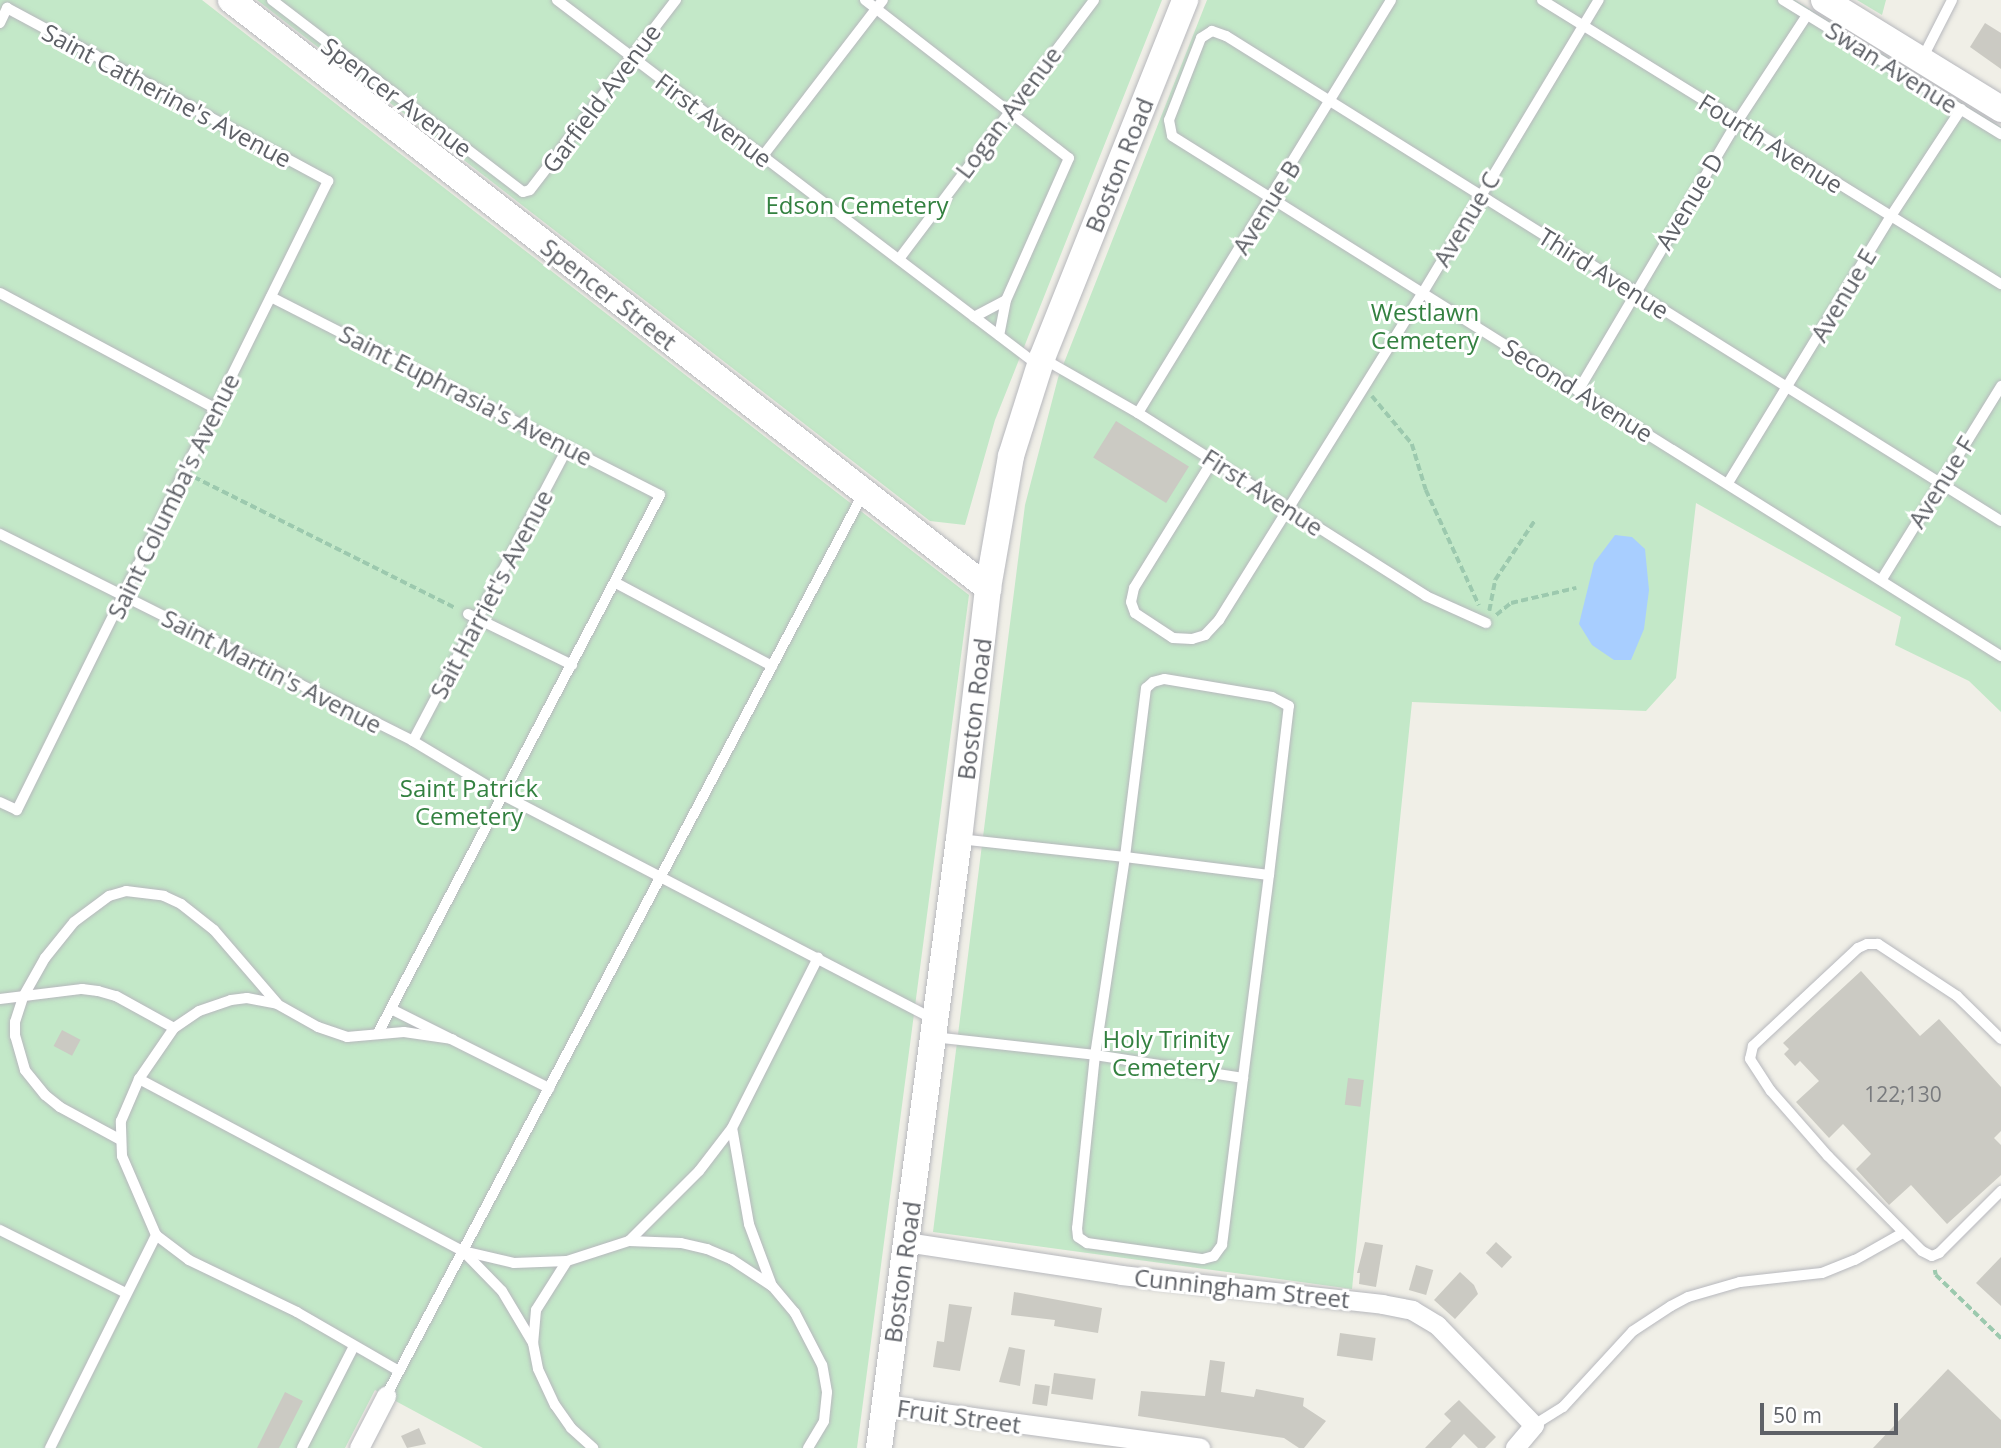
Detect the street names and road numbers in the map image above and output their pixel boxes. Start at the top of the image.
street label: Swan Avenue [1821,15,1963,119]
street label: Saint Catherine's Avenue [38,17,296,173]
street label: Garfield Avenue [536,18,666,178]
street label: Spencer Avenue [316,31,478,163]
street label: Logan Avenue [949,40,1067,184]
street label: First Avenue [650,67,778,173]
street label: Fourth Avenue [1694,87,1848,199]
street label: Boston Road [1079,94,1159,236]
street label: Avenue D [1649,148,1729,254]
street label: Avenue B [1226,155,1306,259]
street label: Avenue C [1427,167,1505,271]
street label: Third Avenue [1533,222,1675,324]
street label: Spencer Street [535,232,683,356]
street label: Avenue E [1804,243,1882,347]
street label: Saint Euphrasia's Avenue [335,319,597,471]
street label: Second Avenue [1498,332,1658,448]
street label: Saint Columba's Avenue [101,369,245,623]
street label: Avenue F [1902,431,1980,533]
street label: First Avenue [1197,442,1329,542]
street label: Sait Harriet's Avenue [424,485,558,703]
street label: Saint Martin's Avenue [157,603,387,739]
street label: Boston Road [951,636,997,782]
street label: Boston Road [878,1199,926,1345]
street label: Cunningham Street [1133,1262,1351,1314]
street label: Fruit Street [895,1393,1023,1439]

